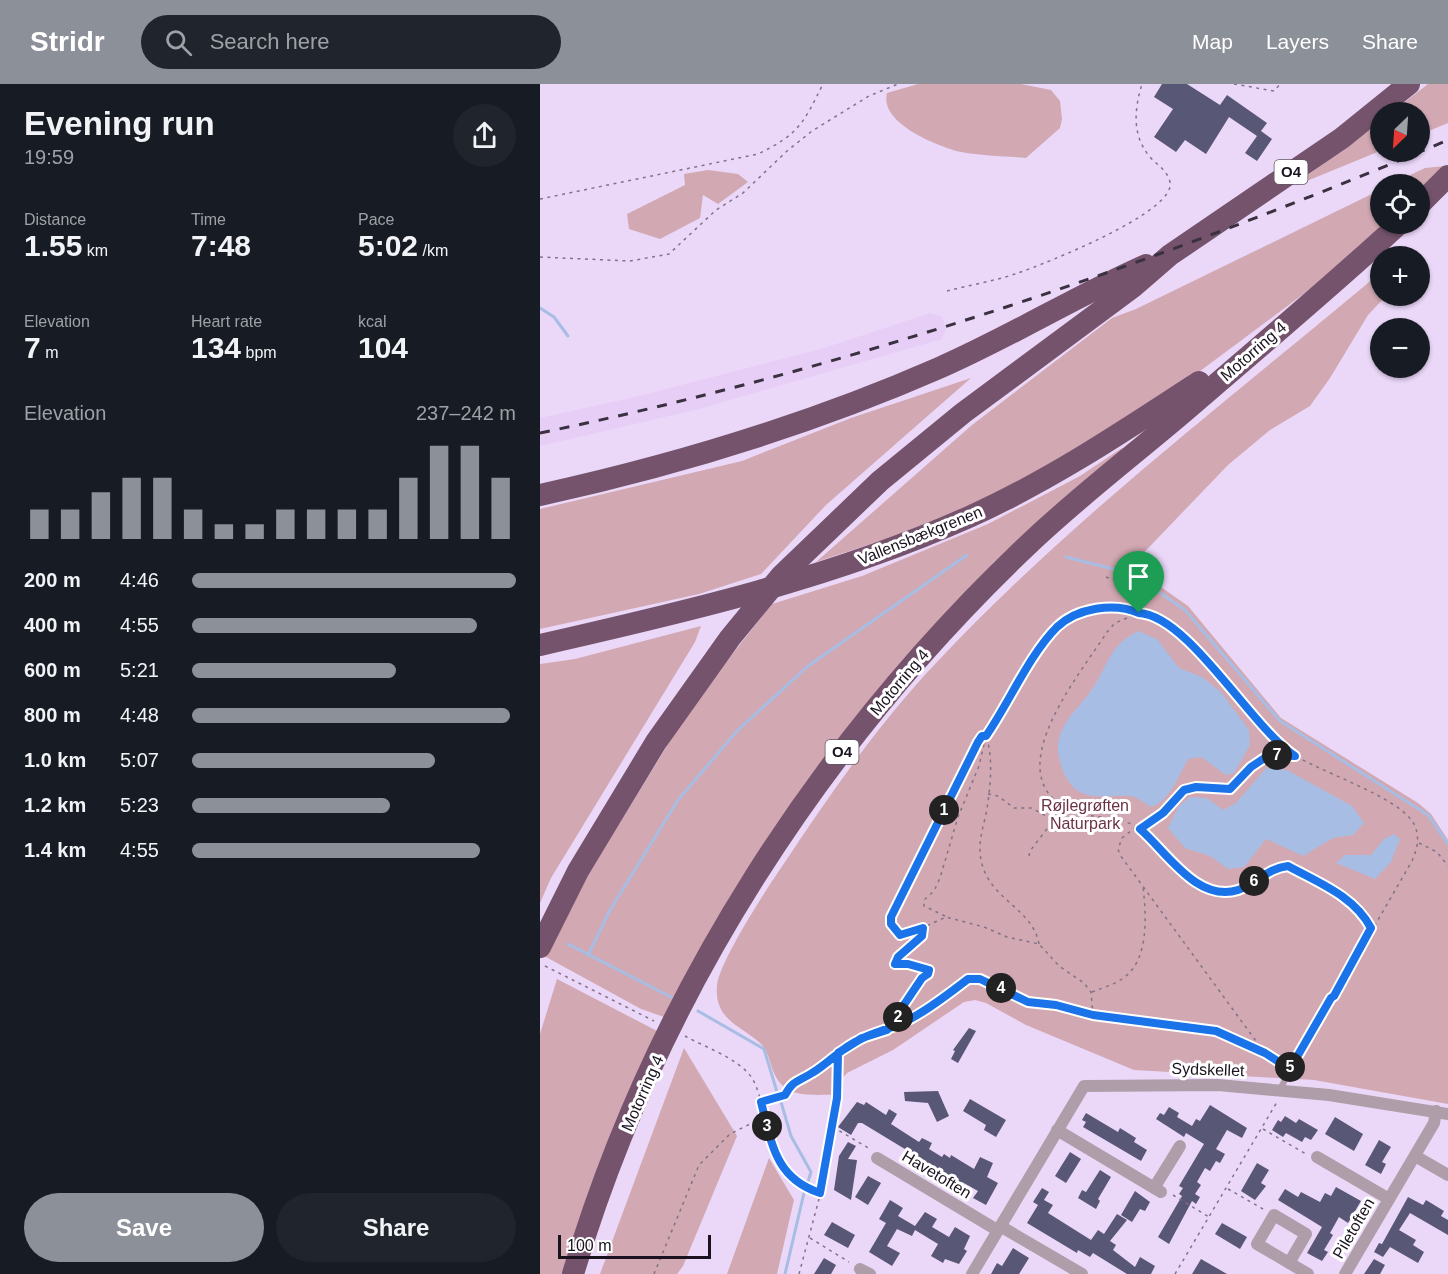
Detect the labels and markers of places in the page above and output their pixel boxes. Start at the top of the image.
pin [1113,551,1164,613]
pin: 7 [1262,740,1292,770]
pin: 1 [929,795,959,825]
pin: 6 [1239,866,1269,896]
pin: 4 [986,973,1016,1003]
pin: 2 [883,1002,913,1032]
pin: 5 [1275,1052,1305,1082]
pin: 3 [752,1111,782,1141]

